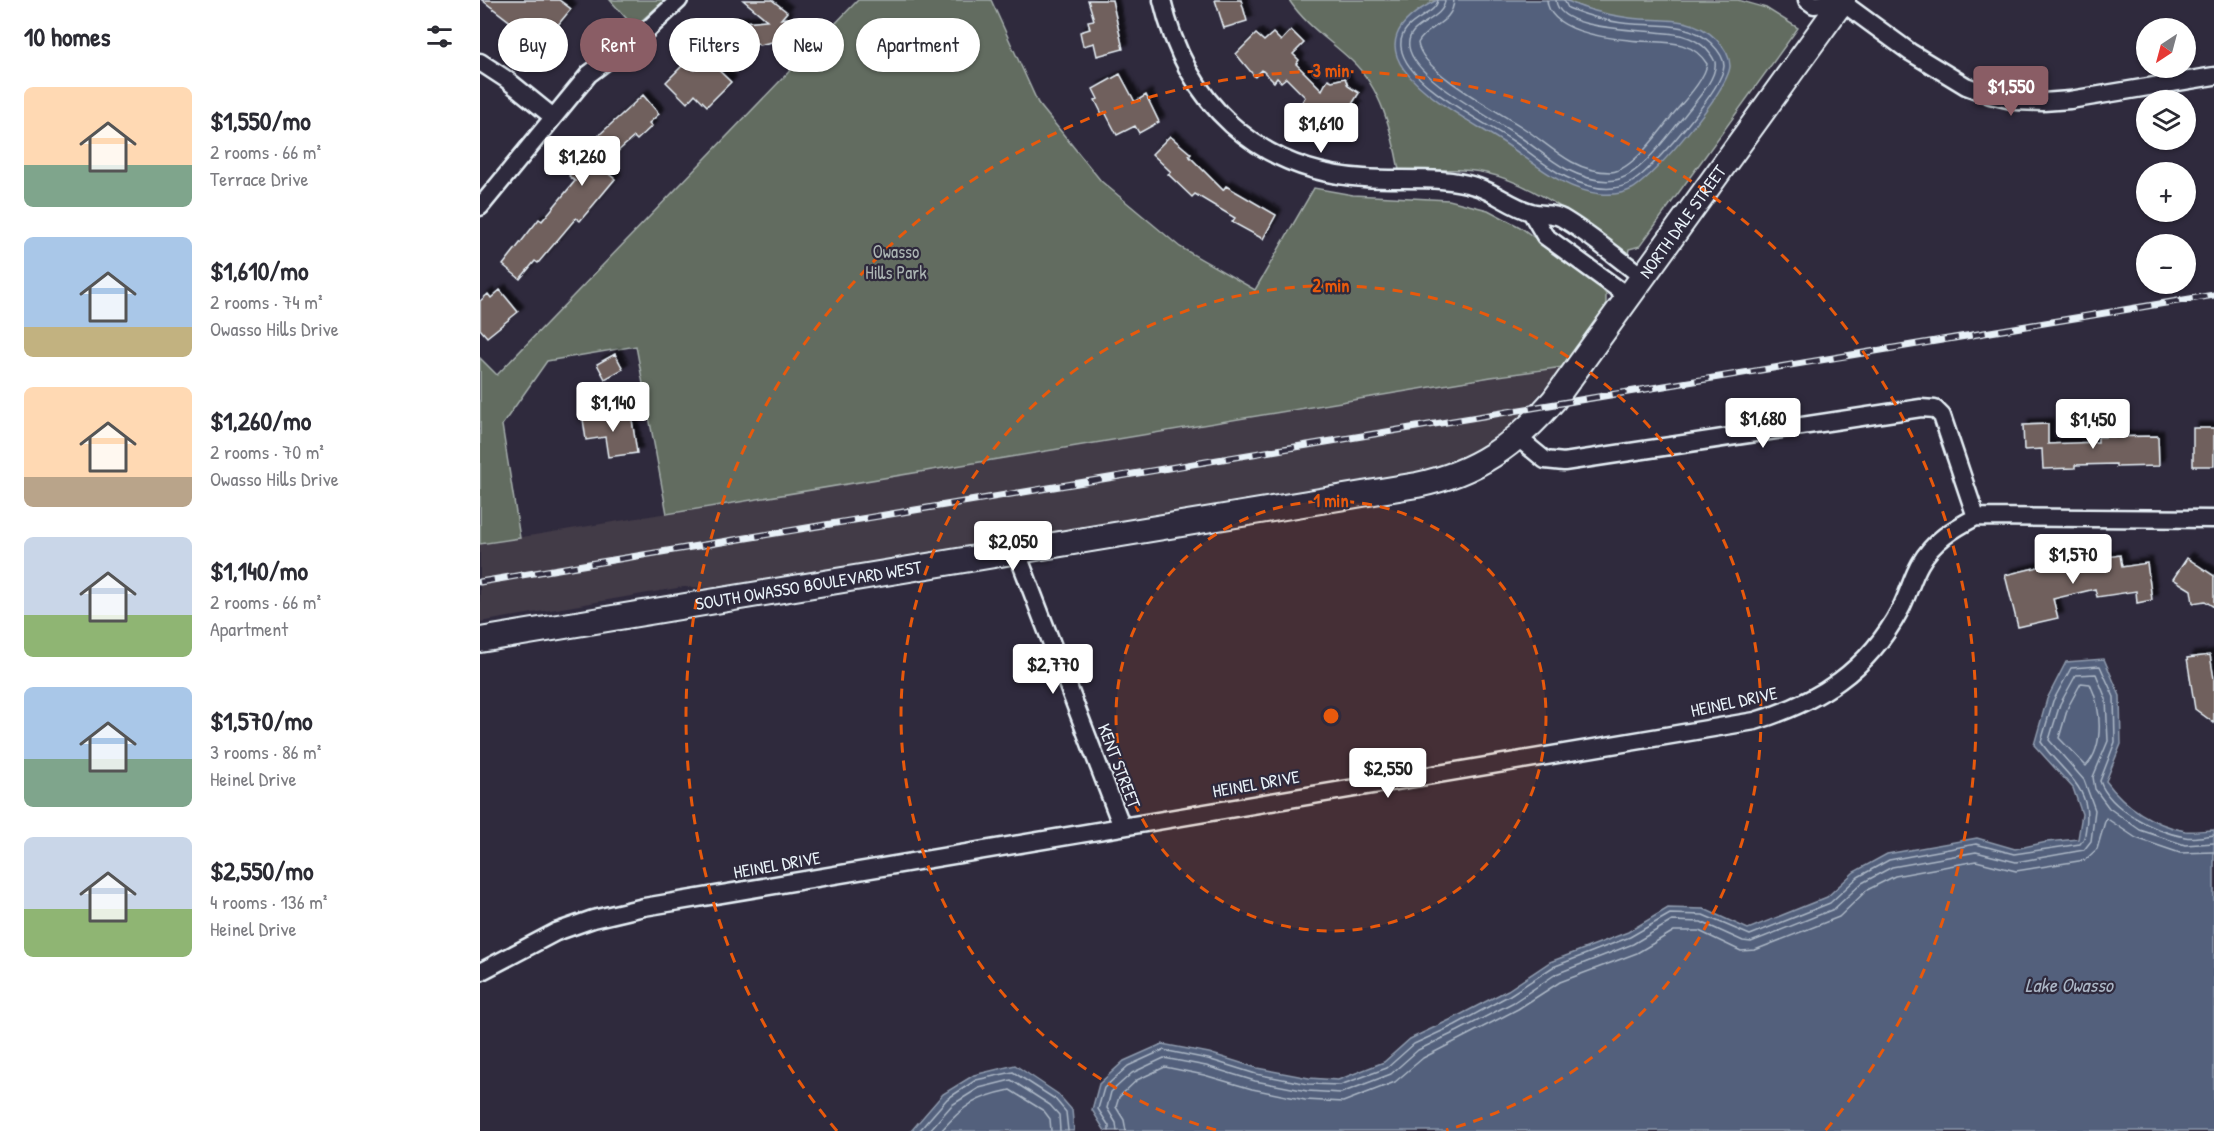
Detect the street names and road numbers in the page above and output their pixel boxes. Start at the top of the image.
street label: NORTH DALE STREET [1633,159,1732,283]
street label: SOUTH OWASSO BOULEVARD WEST [693,554,924,616]
street label: HEINEL DRIVE [1688,680,1780,723]
street label: KENT STREET [1092,720,1147,812]
street label: HEINEL DRIVE [1210,764,1301,803]
street label: HEINEL DRIVE [731,845,822,884]

